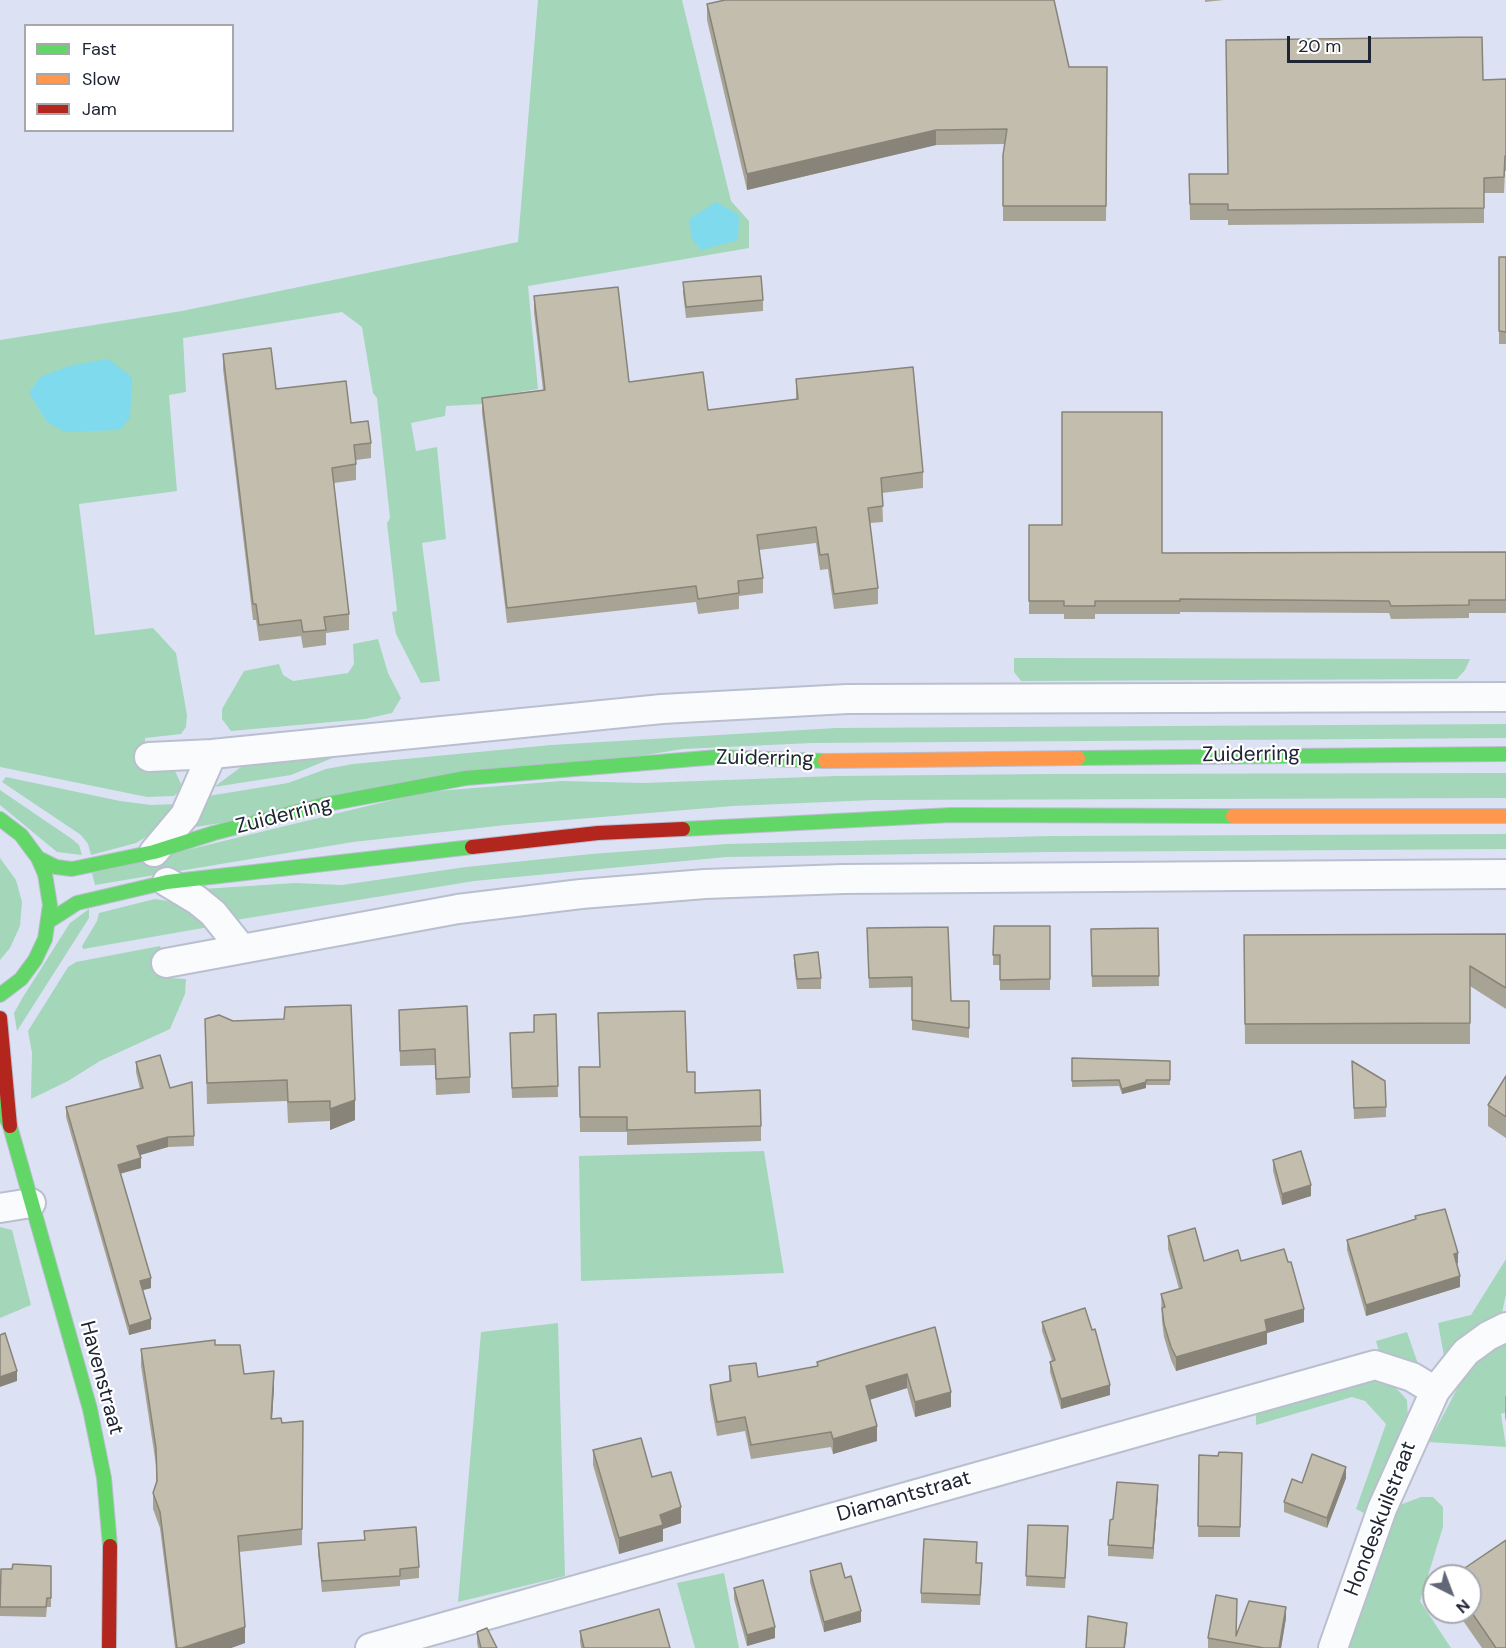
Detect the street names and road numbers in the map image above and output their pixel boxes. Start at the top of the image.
street label: Zuiderring [1202,742,1300,768]
street label: Zuiderring [716,746,814,772]
street label: Zuiderring [233,792,335,840]
street label: Havenstraat [74,1318,128,1438]
street label: Hondeskuilstraat [1340,1438,1422,1600]
street label: Diamantstraat [834,1466,974,1528]

